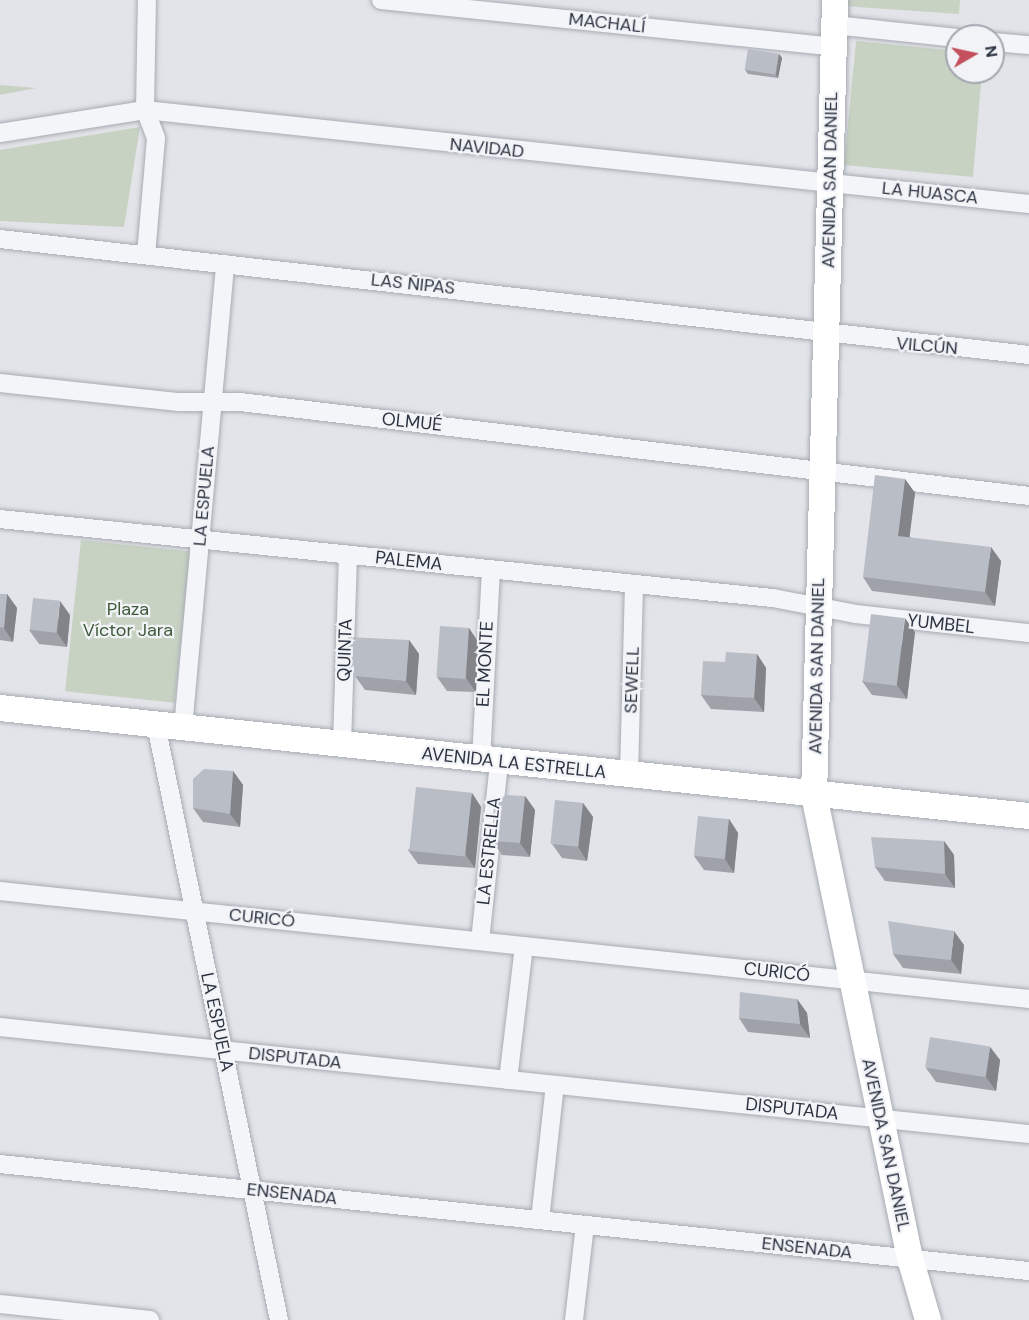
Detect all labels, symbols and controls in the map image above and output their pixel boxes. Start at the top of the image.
street label: MACHALÍ [567,8,647,38]
north arrow [945,24,1005,84]
text: N [980,44,1003,59]
street label: AVENIDA SAN DANIEL [818,91,842,269]
street label: NAVIDAD [449,133,525,163]
street label: LA HUASCA [881,177,979,209]
street label: LAS ÑIPAS [370,269,456,299]
street label: VILCÚN [895,333,959,359]
street label: OLMUÉ [381,408,443,436]
street label: LA ESPUELA [189,445,219,547]
street label: PALEMA [374,547,444,575]
street label: AVENIDA SAN DANIEL [805,577,829,755]
park label: Plaza Víctor Jara [83,599,173,642]
street label: YUMBEL [906,610,976,638]
street label: QUINTA [333,618,357,682]
street label: EL MONTE [472,620,498,708]
street label: SEWELL [620,646,644,714]
street label: AVENIDA LA ESTRELLA [421,743,607,783]
street label: LA ESTRELLA [473,796,505,906]
street label: CURICÓ [228,904,296,932]
street label: CURICÓ [743,958,811,986]
street label: LA ESPUELA [196,971,238,1073]
street label: DISPUTADA [247,1042,343,1074]
street label: AVENIDA SAN DANIEL [857,1056,915,1234]
street label: DISPUTADA [744,1093,840,1125]
street label: ENSENADA [246,1179,338,1209]
street label: ENSENADA [761,1233,853,1263]

